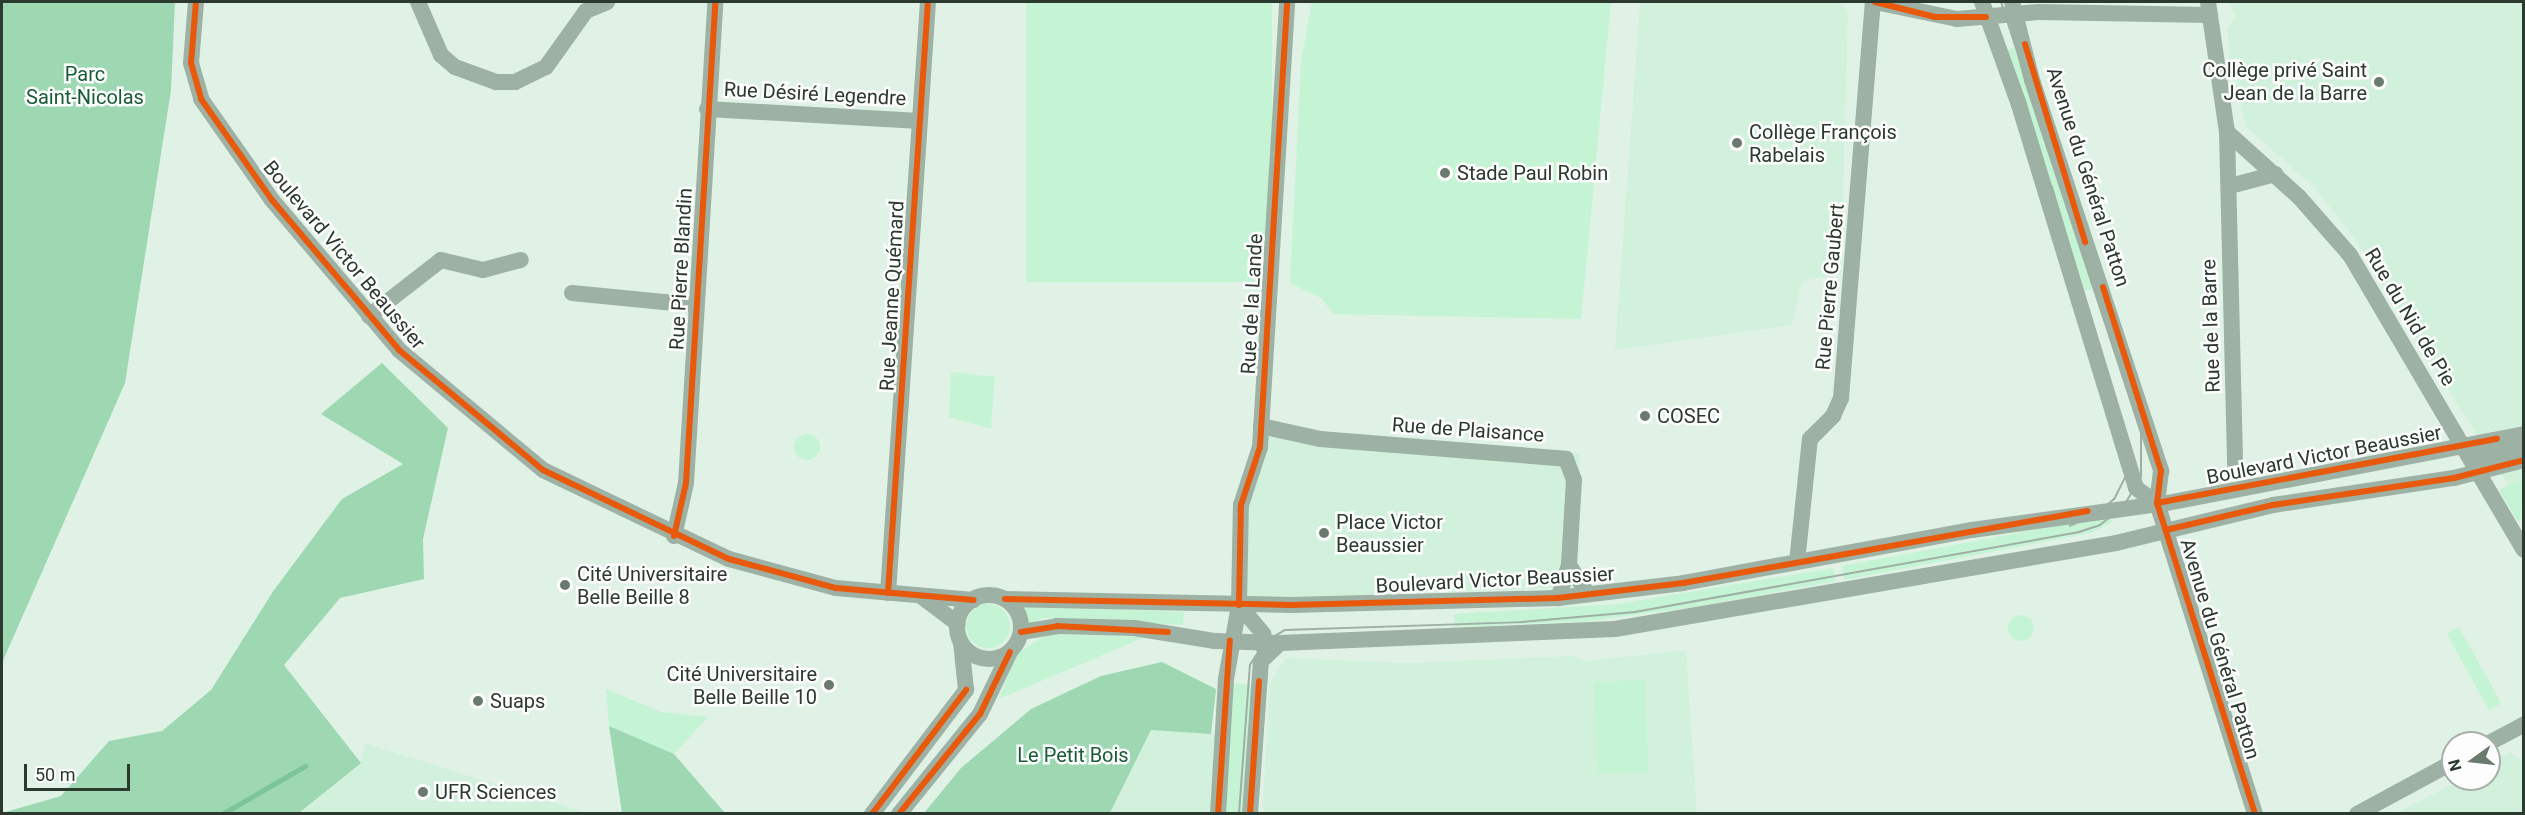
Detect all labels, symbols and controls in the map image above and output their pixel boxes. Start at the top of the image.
place label: Collège privé Saint Jean de la Barre [2202,58,2367,105]
park label: Parc Saint-Nicolas [26,63,144,110]
street label: Avenue du Général Patton [2041,64,2135,290]
marker: Collège privé Saint Jean de la Barre [2372,75,2386,89]
street label: Rue Désiré Legendre [723,77,907,111]
place label: Collège François Rabelais [1749,120,1897,167]
marker: Collège François Rabelais [1730,136,1744,150]
street label: Boulevard Victor Beaussier [258,156,430,354]
place label: Stade Paul Robin [1457,161,1608,185]
marker: Stade Paul Robin [1438,166,1452,180]
street label: Rue Pierre Blandin [665,187,697,351]
street label: Rue Jeanne Quémard [875,200,909,392]
street label: Rue Pierre Gaubert [1811,203,1849,371]
street label: Rue de la Lande [1236,233,1268,375]
street label: Rue du Nid de Pie [2359,244,2461,390]
street label: Rue de la Barre [2197,259,2225,393]
place label: COSEC [1657,404,1720,428]
marker: COSEC [1638,409,1652,423]
street label: Rue de Plaisance [1391,413,1545,447]
street label: Boulevard Victor Beaussier [2204,420,2444,490]
place label: Place Victor Beaussier [1336,510,1443,557]
marker: Place Victor Beaussier [1317,526,1331,540]
street label: Avenue du Général Patton [2175,536,2265,762]
place label: Cité Universitaire Belle Beille 8 [577,562,727,609]
street label: Boulevard Victor Beaussier [1375,562,1615,598]
marker: Cité Universitaire Belle Beille 8 [558,578,572,592]
place label: Cité Universitaire Belle Beille 10 [667,662,817,709]
marker: Cité Universitaire Belle Beille 10 [822,678,836,692]
place label: Suaps [490,689,545,713]
marker: Suaps [471,694,485,708]
north arrow [2441,731,2501,791]
park label: Le Petit Bois [1017,743,1129,767]
scale bar [27,752,134,790]
text: N [2444,757,2466,773]
text: 50 m [35,764,75,785]
place label: UFR Sciences [435,780,557,804]
marker: UFR Sciences [416,785,430,799]

